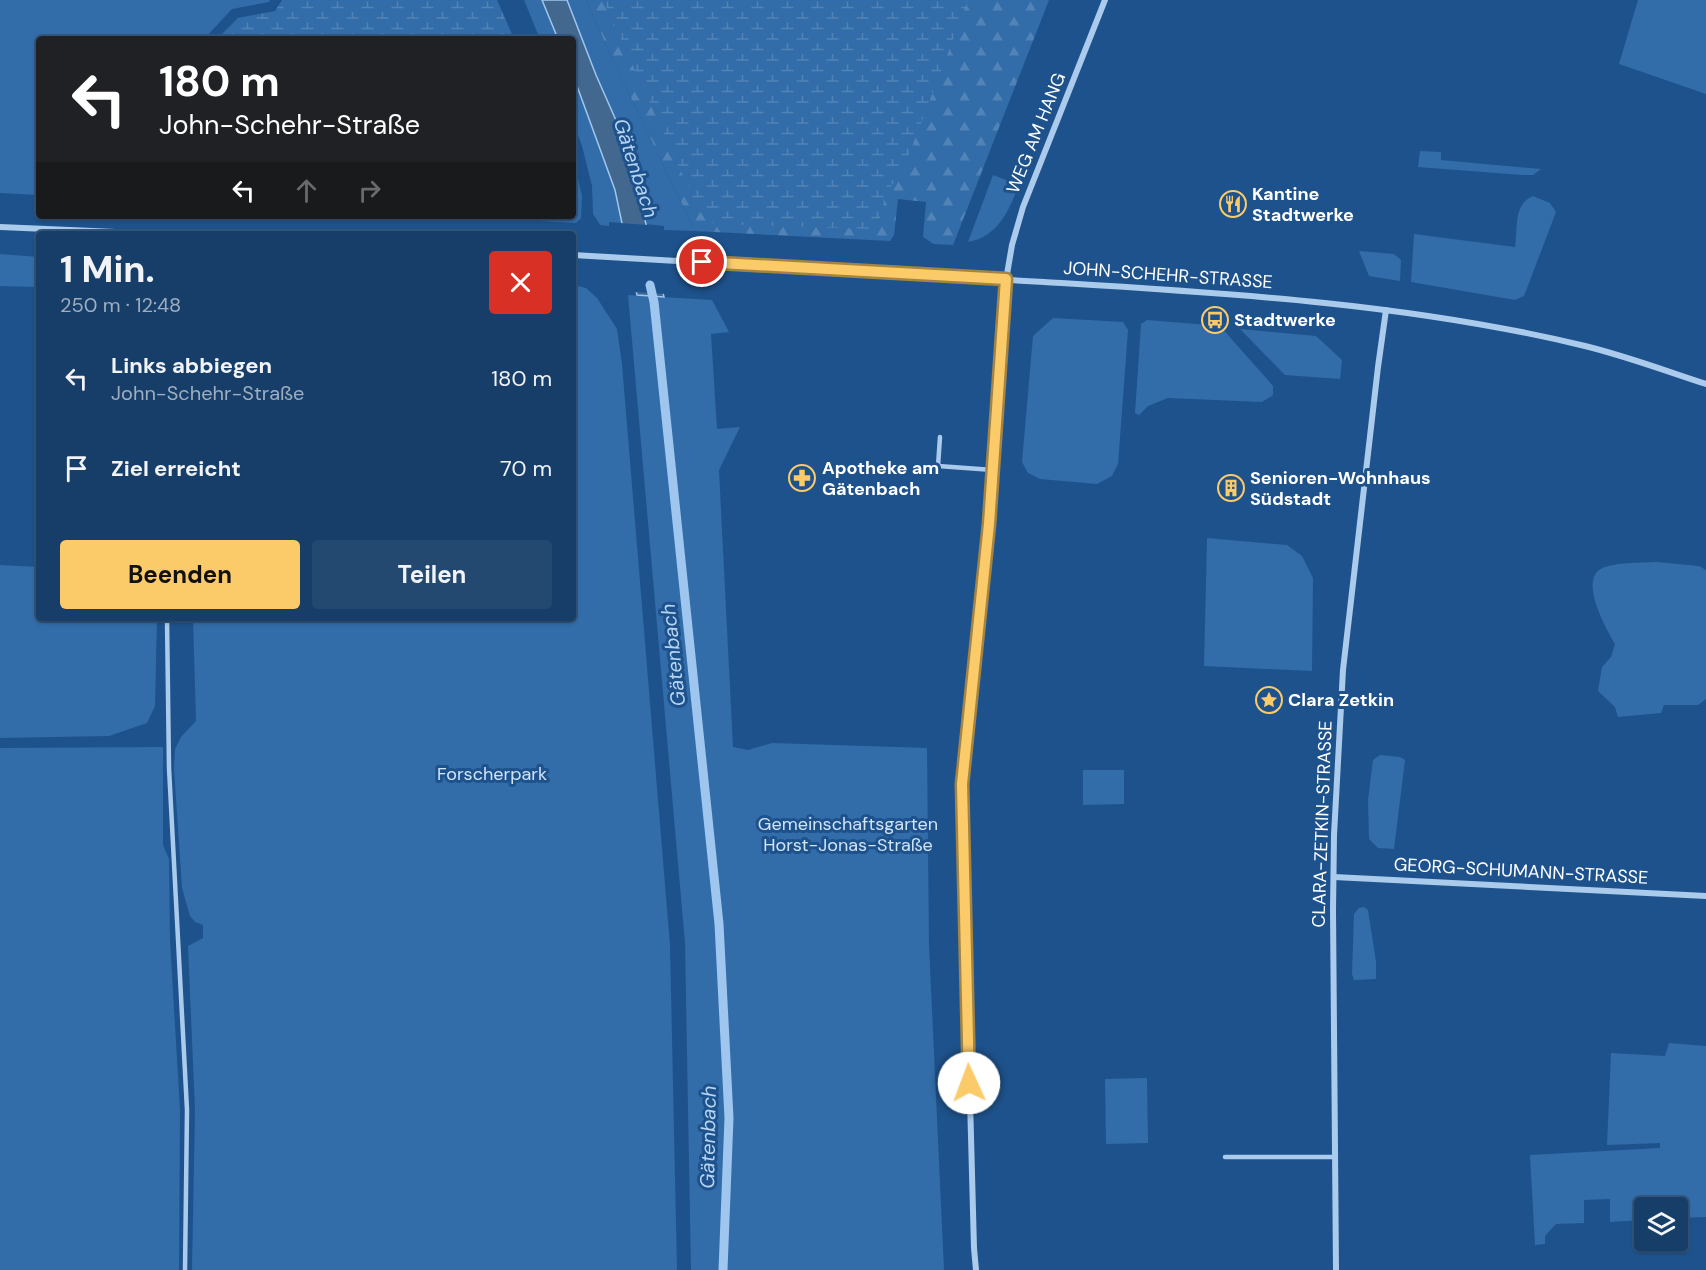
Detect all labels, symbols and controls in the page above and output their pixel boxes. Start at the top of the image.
text: 180 m [159,54,280,109]
icon: left [60,60,138,138]
street label: WEG AM HANG [1001,69,1071,197]
text: John-Schehr-Straße [159,107,420,142]
water label: Gätenbach [608,115,664,221]
icon: left [227,174,260,207]
icon: ahead [290,174,323,207]
icon: right [353,174,386,207]
place label: Kantine Stadtwerke [1252,182,1354,227]
restaurant icon: Kantine Stadtwerke [1218,189,1248,219]
pin [676,236,727,287]
icon: arrive [685,245,718,278]
text: 1 Min. [60,246,155,293]
button: close [489,251,552,314]
street label: JOHN-SCHEHR-STRASSE [1063,256,1273,294]
text: 250 m · 12:48 [60,292,181,318]
bus stop icon: Stadtwerke [1200,305,1230,335]
place label: Stadtwerke [1234,308,1336,332]
text: Links abbiegen [111,351,272,380]
icon: left [60,362,93,395]
text: 180 m [491,364,552,393]
text: John-Schehr-Straße [111,380,304,406]
icon: arrive [60,452,93,485]
text: Ziel erreicht [111,454,241,483]
text: 70 m [500,454,552,483]
place label: Apotheke am Gätenbach [822,456,939,501]
pharmacy icon: Apotheke am Gätenbach [787,463,817,493]
place label: Senioren-Wohnhaus Südstadt [1250,466,1431,511]
building icon: Senioren-Wohnhaus Südstadt [1216,473,1246,503]
button: Beenden [60,540,300,609]
button: Teilen [312,540,552,609]
water label: Gätenbach [655,602,691,708]
place icon: Clara Zetkin [1254,685,1284,715]
place label: Clara Zetkin [1288,688,1394,712]
street label: CLARA-ZETKIN-STRASSE [1306,720,1338,928]
park label: Forscherpark [437,762,547,786]
park label: Gemeinschaftsgarten Horst-Jonas-Straße [758,812,938,857]
street label: GEORG-SCHUMANN-STRASSE [1393,852,1649,890]
position arrow [937,1051,1001,1115]
water label: Gätenbach [694,1085,722,1189]
map controls [1634,1197,1688,1251]
button: layers [1634,1197,1688,1251]

